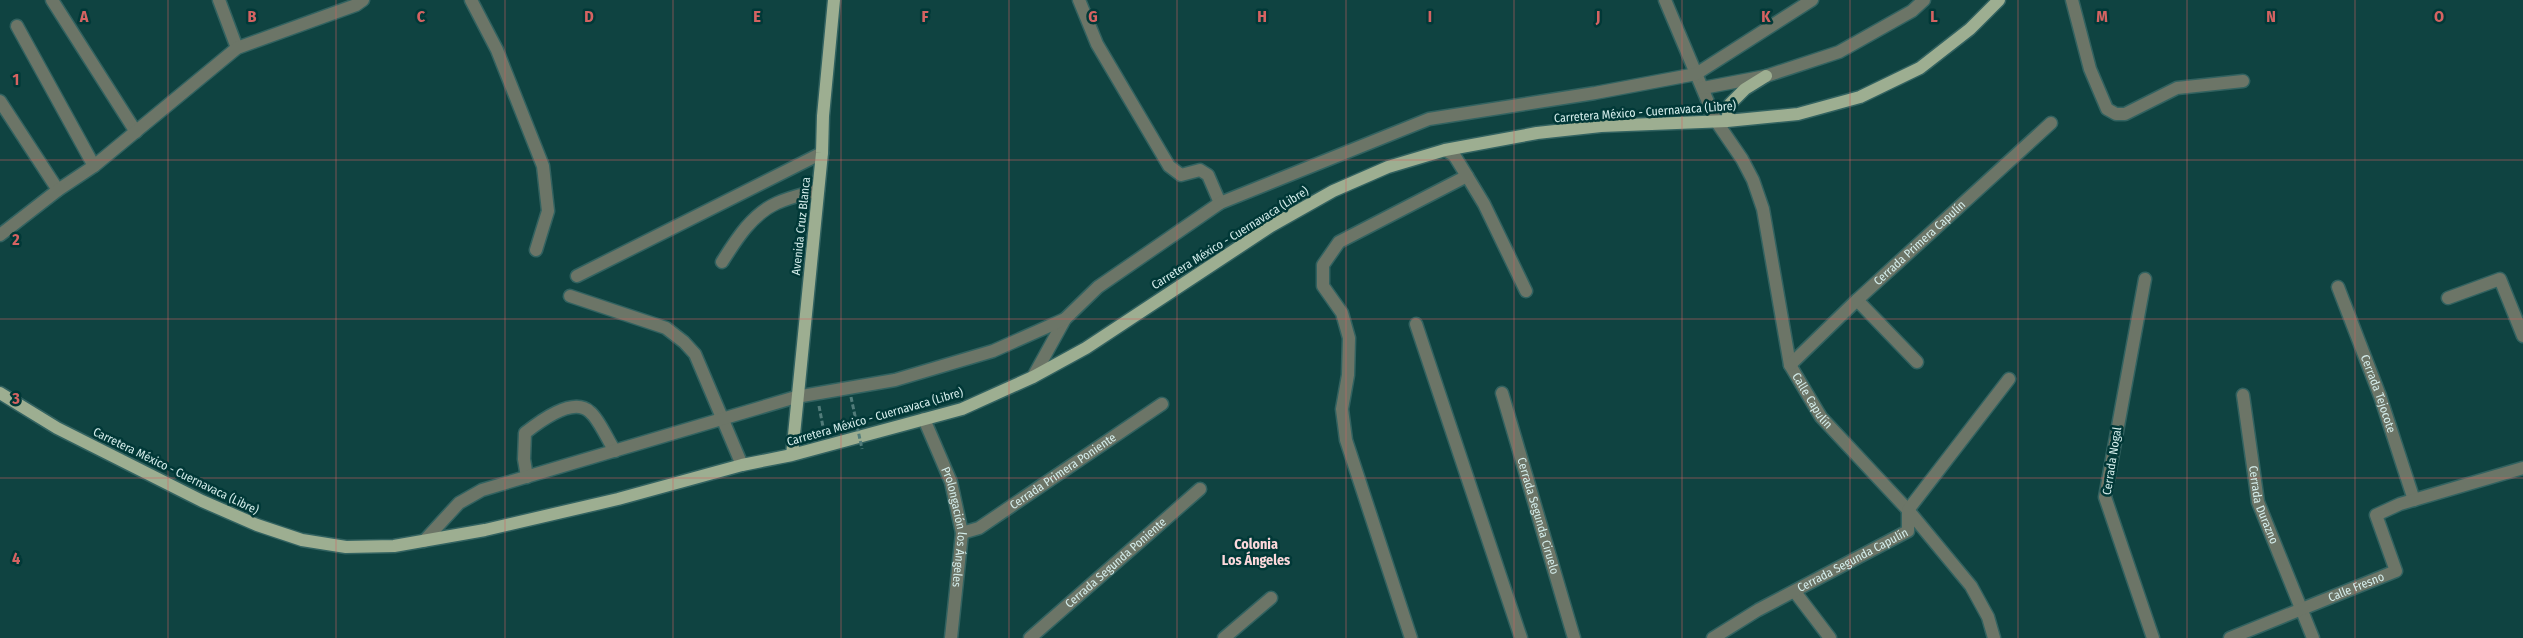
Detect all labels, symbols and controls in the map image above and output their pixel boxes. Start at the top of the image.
text: A [79,7,89,26]
text: B [248,7,257,26]
text: C [417,7,426,26]
text: D [584,7,594,26]
text: E [753,7,761,26]
text: F [921,7,929,26]
text: G [1088,7,1098,26]
text: H [1257,7,1267,26]
text: I [1428,7,1432,26]
text: J [1595,7,1600,26]
text: K [1761,7,1771,26]
text: L [1930,7,1938,26]
text: M [2096,7,2108,26]
text: N [2266,7,2276,26]
text: O [2434,7,2444,26]
text: 1 [13,70,19,89]
street label: Carretera México - Cuernavaca (Libre) [1553,99,1737,125]
street label: Avenida Cruz Blanca [789,176,813,276]
street label: Carretera México - Cuernavaca (Libre) [1149,183,1312,292]
street label: Cerrada Primera Capulín [1871,198,1968,288]
text: 2 [11,230,20,249]
street label: Cerrada Tejocote [2358,353,2399,435]
street label: Calle Capulín [1789,370,1835,432]
street label: Carretera México - Cuernavaca (Libre) [785,385,965,449]
text: 3 [11,389,20,408]
street label: Carretera México - Cuernavaca (Libre) [91,425,262,518]
street label: Cerrada Nogal [2100,426,2124,496]
street label: Cerrada Primera Poniente [1007,430,1119,512]
street label: Cerrada Segunda Ciruelo [1514,456,1562,576]
street label: Prolongación los Ángeles [938,465,969,588]
street label: Cerrada Durazno [2246,465,2281,546]
street label: Cerrada Segunda Poniente [1062,515,1169,611]
street label: Cerrada Segunda Capulín [1795,525,1910,595]
district label: Colonia Los Ángeles [1222,536,1290,569]
text: 4 [12,549,20,568]
street label: Calle Fresno [2326,570,2386,605]

